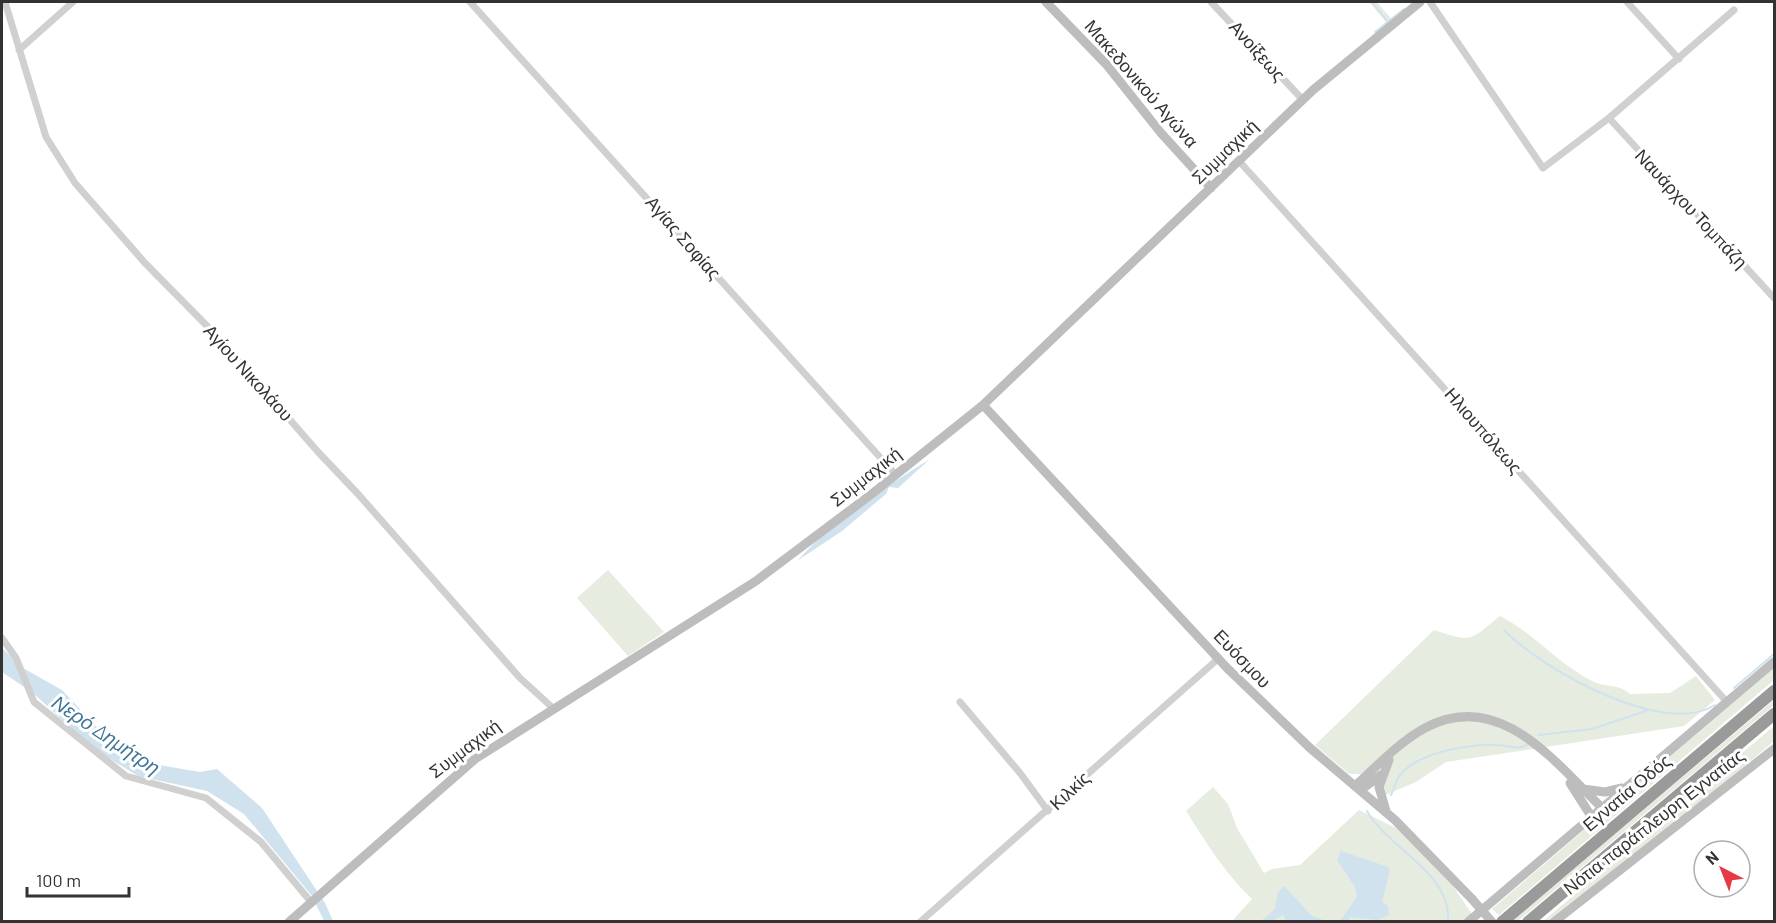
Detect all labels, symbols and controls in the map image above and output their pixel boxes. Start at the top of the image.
street label: Μακεδονικού Αγώνα [1080,15,1203,152]
street label: Ανοίξεως [1225,16,1291,85]
street label: Συμμαχική [1187,114,1262,188]
street label: Ναυάρχου Τομπάζη [1631,144,1753,272]
street label: Αγίας Σοφίας [642,191,726,284]
street label: Αγίου Νικολάου [200,319,298,425]
street label: Ηλιουπόλεως [1440,383,1527,478]
street label: Συμμαχική [826,442,905,511]
street label: Ευόσμου [1210,625,1276,692]
water label: Νερό Δημήτρη [48,689,165,779]
street label: Συμμαχική [424,714,504,782]
street label: Νότια παράπλευρη Εγνατίας [1559,744,1748,899]
street label: Εγνατία Οδός [1578,749,1675,835]
street label: Κιλκίς [1045,766,1094,814]
north arrow [1692,839,1752,899]
text: N [1701,847,1722,868]
scale bar [27,860,129,898]
text: 100 m [36,869,81,891]

